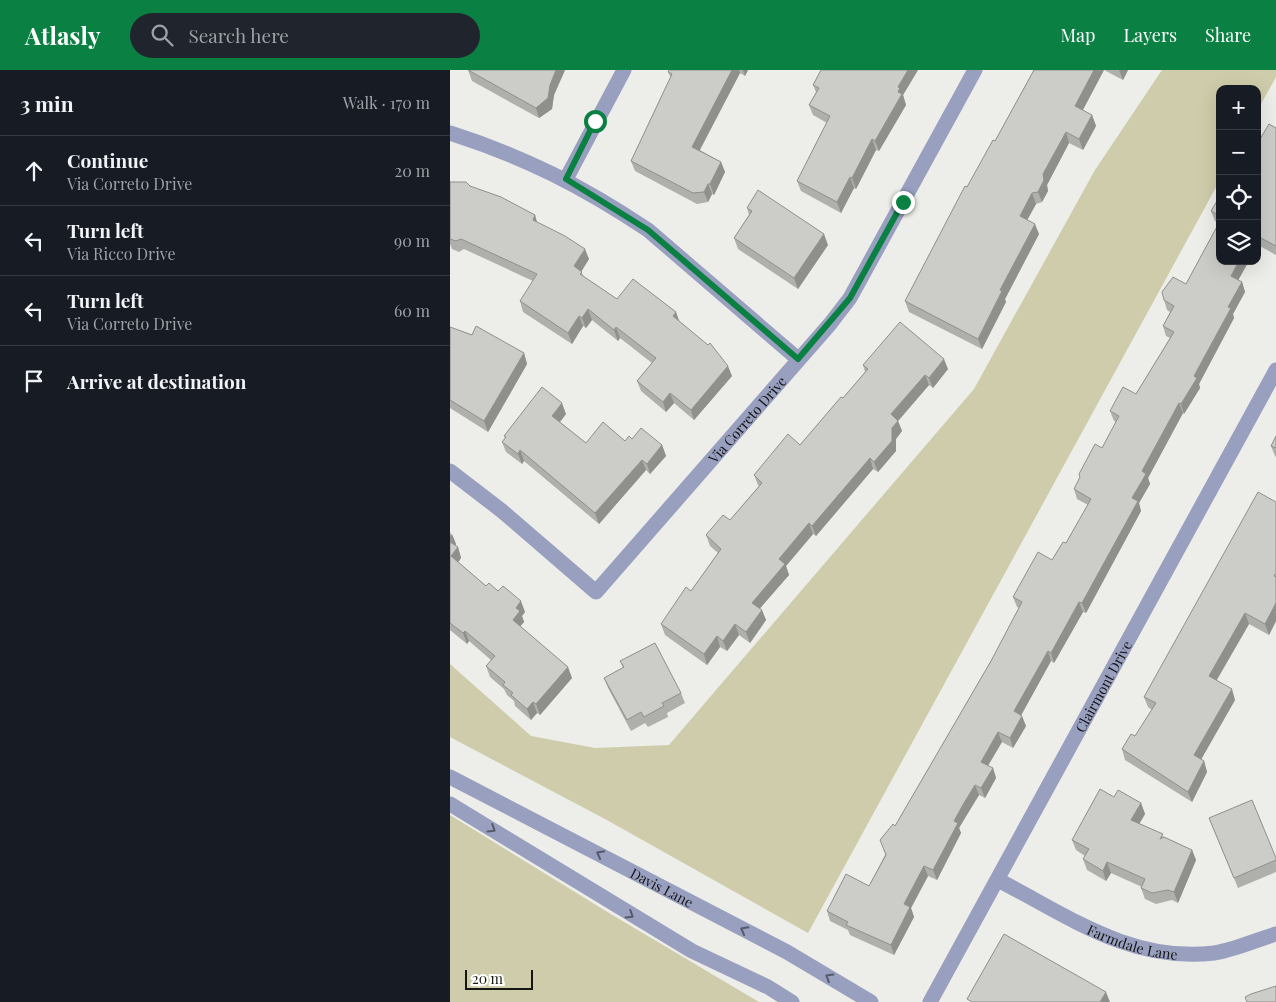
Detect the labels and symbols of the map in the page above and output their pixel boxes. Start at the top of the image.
route start [584,110,607,133]
route end [892,191,915,214]
street label: Via Correto Drive [703,372,790,468]
street label: Clairmont Drive [1070,637,1136,736]
one-way arrow [486,823,495,833]
one-way arrow [596,850,605,860]
street label: Davis Lane [627,863,697,911]
one-way arrow [625,908,634,918]
street label: Farmdale Lane [1084,919,1179,963]
one-way arrow [740,926,749,936]
scale bar [465,967,532,990]
one-way arrow [825,974,834,984]

